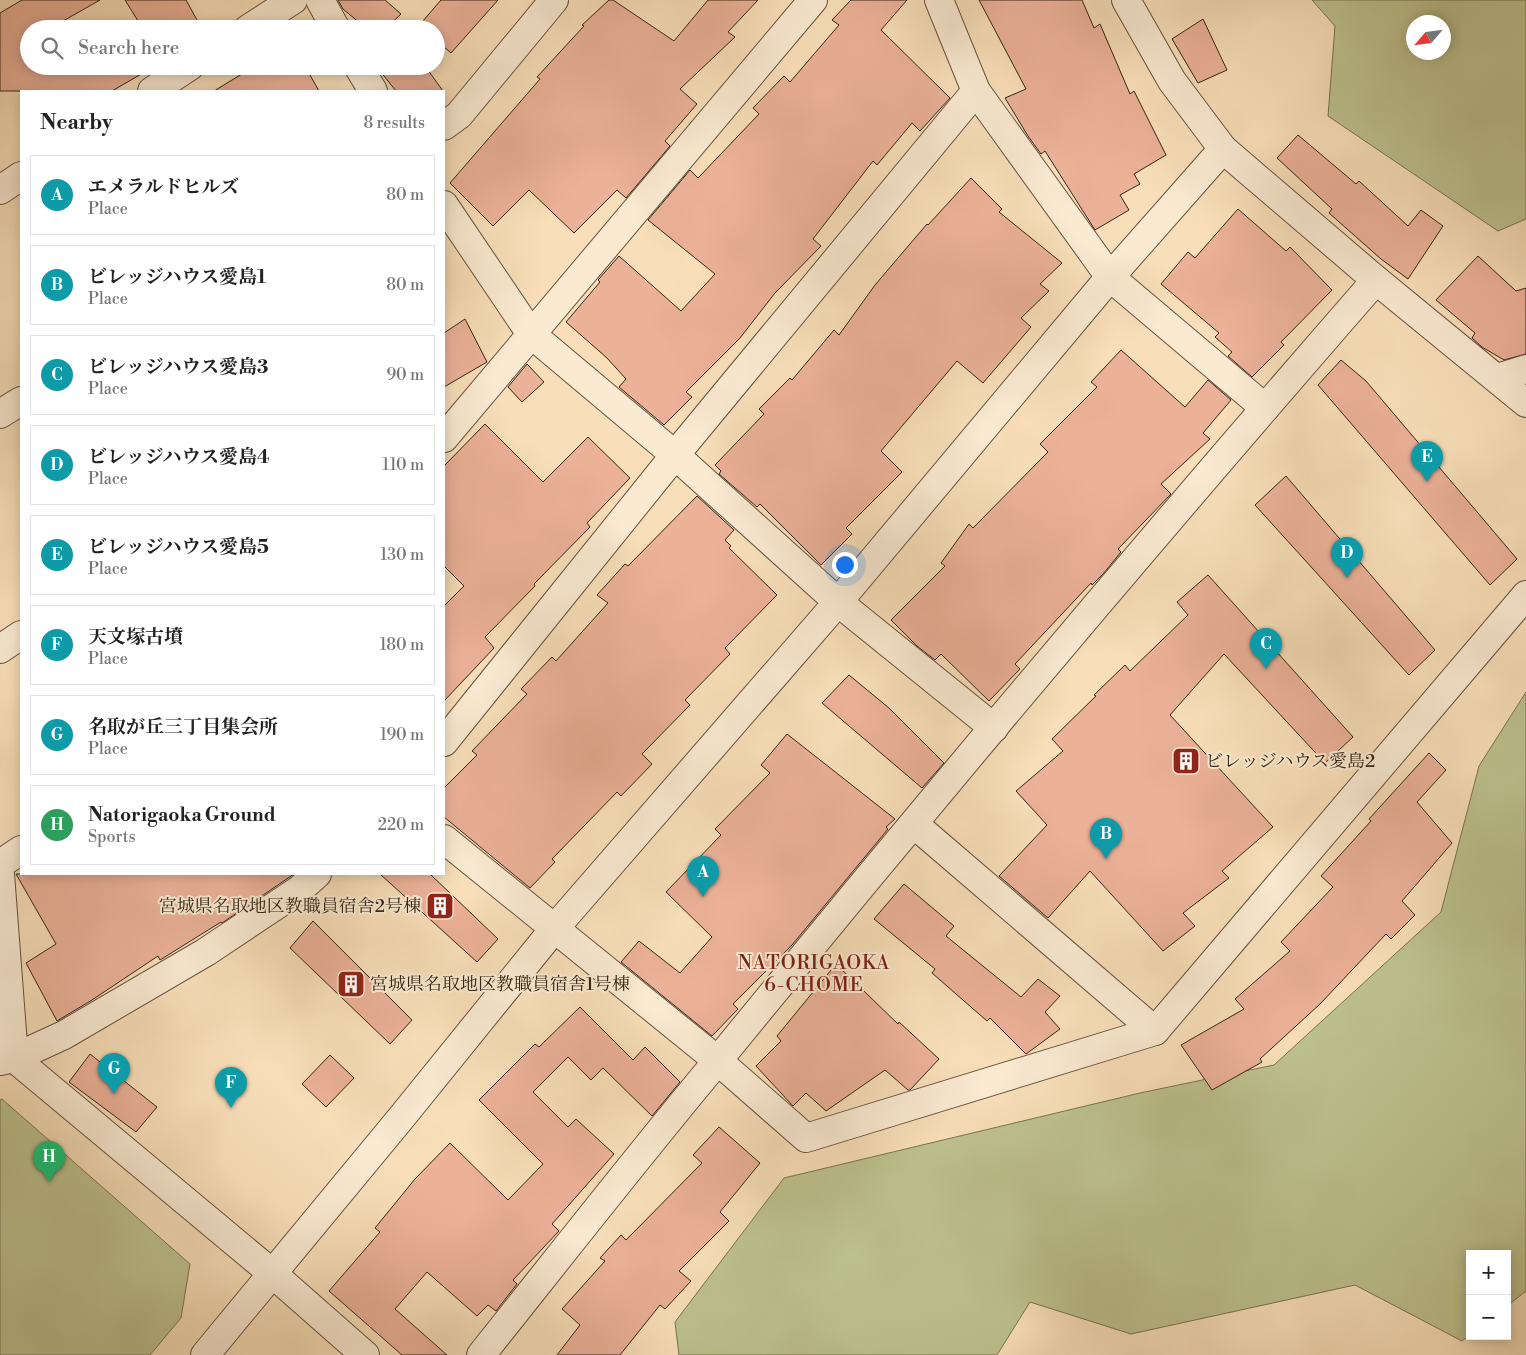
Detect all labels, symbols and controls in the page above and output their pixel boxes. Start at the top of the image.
north arrow [1406,15,1451,60]
search box [20,20,445,75]
icon: search [38,34,66,62]
text: Search here [78,36,179,60]
text: Nearby [40,110,113,136]
text: 8 results [363,113,425,133]
text: エメラルドヒルズ [88,175,239,199]
text: A [51,185,63,205]
text: 80 m [386,185,424,205]
text: Place [88,199,128,219]
text: ビレッジハウス愛島1 [88,265,266,289]
text: B [51,275,63,295]
text: 80 m [386,275,424,295]
text: Place [88,289,128,309]
text: ビレッジハウス愛島3 [88,355,268,379]
text: C [51,365,63,385]
text: 90 m [386,365,424,385]
text: Place [88,379,128,399]
pin: E [1411,441,1443,482]
text: ビレッジハウス愛島4 [88,445,270,469]
text: D [51,455,63,475]
text: 110 m [382,455,424,475]
text: Place [88,469,128,489]
text: ビレッジハウス愛島5 [88,535,269,559]
pin: D [1331,537,1363,578]
text: E [51,545,63,565]
text: 130 m [380,545,424,565]
your location [832,552,858,578]
text: Place [88,559,128,579]
text: 天文塚古墳 [88,625,183,649]
pin: C [1250,628,1282,669]
text: F [51,635,63,655]
text: 180 m [380,635,424,655]
text: Place [88,649,128,669]
text: 名取が丘三丁目集会所 [88,715,278,739]
text: G [51,725,63,745]
text: 190 m [380,725,424,745]
text: Place [88,739,128,759]
building icon: ビレッジハウス愛島2 [1171,746,1201,776]
place label: ビレッジハウス愛島2 [1205,750,1375,773]
text: Natorigaoka Ground [88,803,276,827]
text: H [50,815,64,835]
text: 220 m [378,815,424,835]
pin: B [1090,818,1122,859]
text: Sports [88,827,135,847]
pin: A [687,856,719,897]
building icon: 宮城県名取地区教職員宿舎2号棟 [425,891,455,921]
place label: 宮城県名取地区教職員宿舎2号棟 [159,895,421,918]
district label: NATORIGAOKA 6-CHOME [738,951,890,997]
building icon: 宮城県名取地区教職員宿舎1号棟 [336,969,366,999]
place label: 宮城県名取地区教職員宿舎1号棟 [370,973,630,996]
pin: G [98,1053,130,1094]
pin: F [215,1067,247,1108]
pin: H [33,1141,65,1182]
map controls [1466,1250,1511,1340]
button: + [1466,1250,1511,1295]
button: − [1466,1295,1511,1340]

